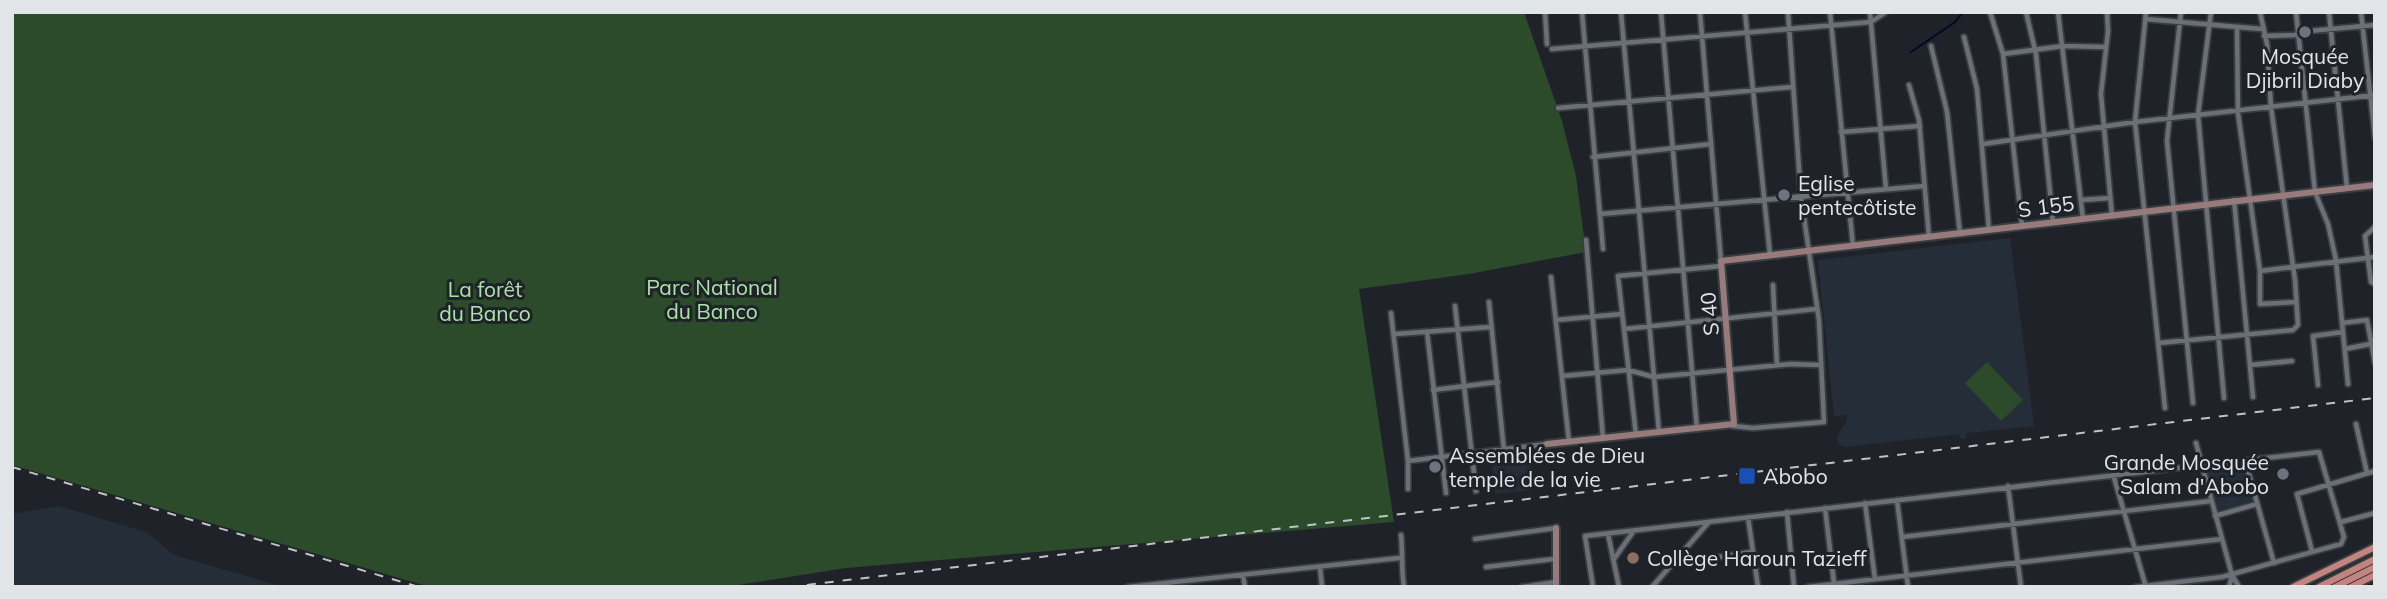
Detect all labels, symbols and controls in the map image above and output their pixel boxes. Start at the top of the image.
marker: Mosquée Djibril Diaby [2297,24,2313,40]
place label: Mosquée Djibril Diaby [2246,43,2364,93]
place label: Eglise pentecôtiste [1798,170,1916,220]
marker: Eglise pentecôtiste [1776,187,1792,203]
street label: S 155 [2016,190,2076,222]
park label: Parc National du Banco [646,274,778,324]
park label: La forêt du Banco [439,276,531,326]
street label: S 40 [1694,291,1724,337]
place label: Assemblées de Dieu temple de la vie [1449,442,1645,492]
place label: Grande Mosquée Salam d'Abobo [2104,449,2269,499]
marker: Assemblées de Dieu temple de la vie [1427,459,1443,475]
place label: Abobo [1763,463,1828,489]
marker: Abobo [1737,466,1757,486]
marker: Grande Mosquée Salam d'Abobo [2275,466,2291,482]
place label: Collège Haroun Tazieff [1647,545,1867,571]
marker: Collège Haroun Tazieff [1625,550,1641,566]

